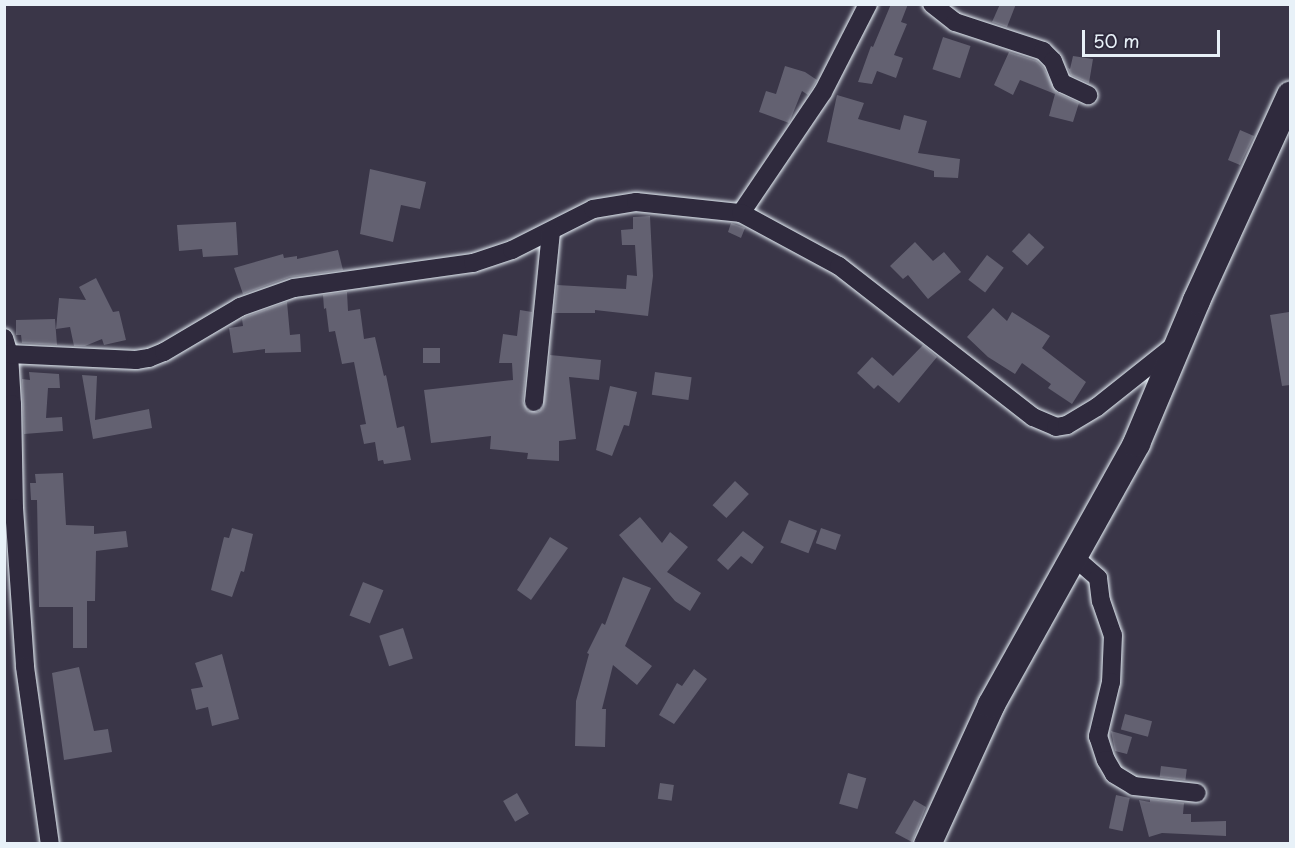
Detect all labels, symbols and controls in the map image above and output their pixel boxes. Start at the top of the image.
scale bar [1085,18,1223,56]
text: 50 m [1093,27,1140,54]

